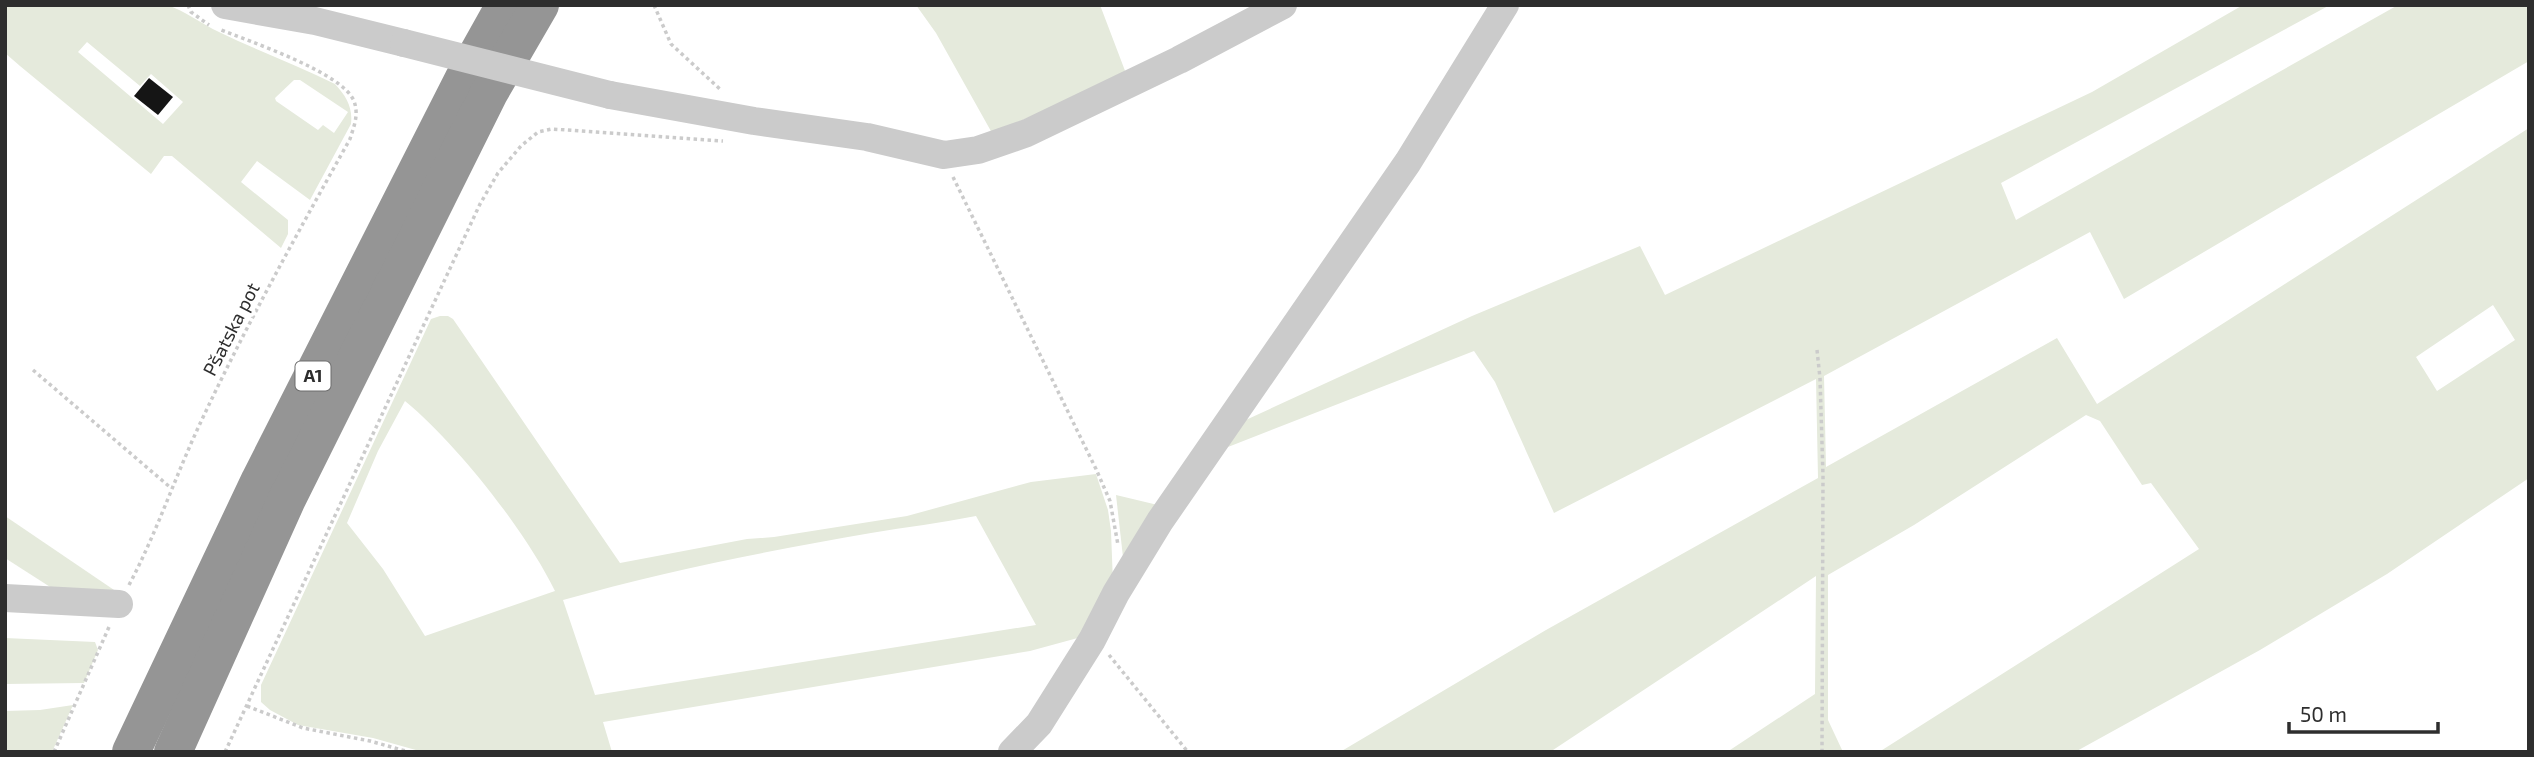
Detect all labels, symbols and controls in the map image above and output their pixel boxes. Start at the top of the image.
street label: Pšatska pot [197,278,264,379]
road number: A1 [296,362,330,390]
scale bar [2289,690,2438,734]
text: 50 m [2300,701,2347,726]

